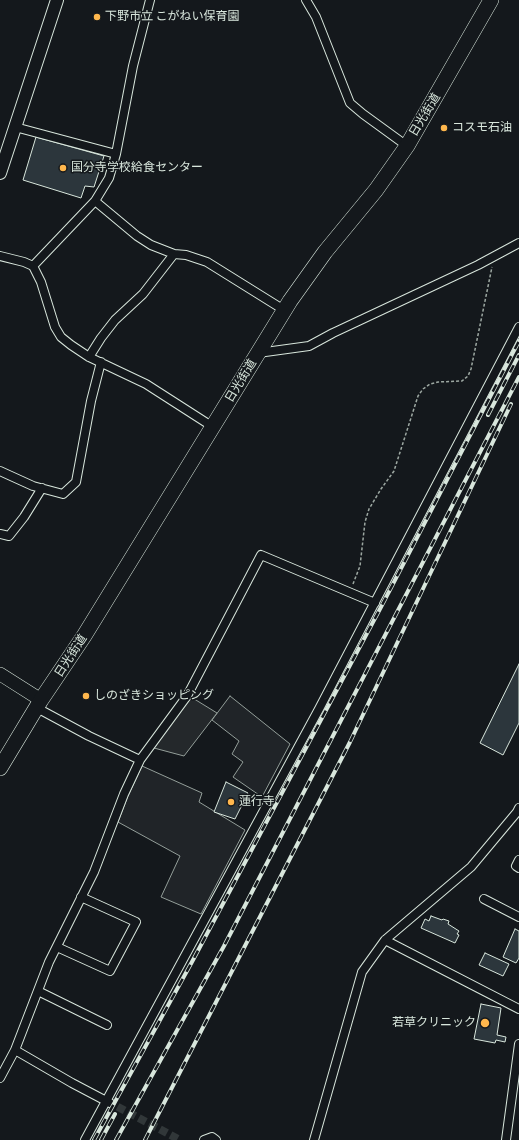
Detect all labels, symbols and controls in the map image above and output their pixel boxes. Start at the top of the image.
place label: 下野市立 こがねい保育園 [105,10,240,24]
marker: 下野市立 こがねい保育園 [92,12,102,22]
street label: 日光街道 [406,91,444,139]
place label: コスモ石油 [452,121,512,135]
marker: コスモ石油 [439,123,449,133]
place label: 国分寺学校給食センター [71,161,203,175]
marker: 国分寺学校給食センター [58,163,68,173]
street label: 日光街道 [222,357,260,405]
street label: 日光街道 [52,632,90,680]
place label: しのざきショッピング [94,689,214,703]
marker: しのざきショッピング [81,691,91,701]
place label: 蓮行寺 [239,795,275,809]
marker: 蓮行寺 [226,797,236,807]
place label: 若草クリニック [392,1016,476,1030]
marker: 若草クリニック [479,1017,491,1029]

